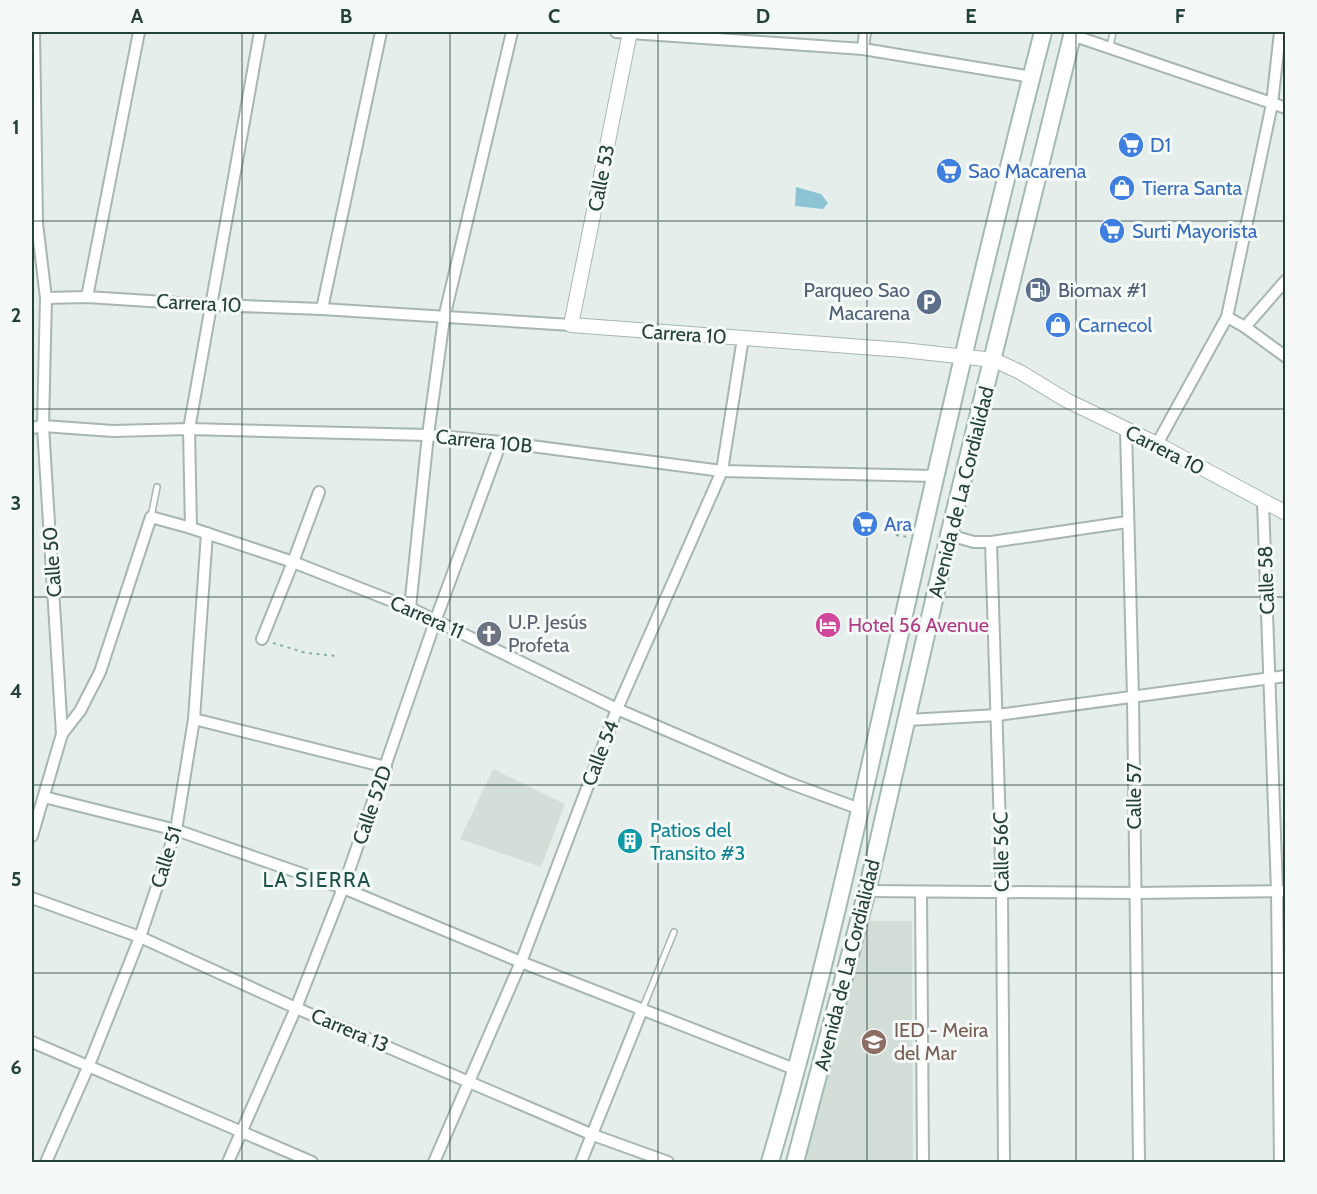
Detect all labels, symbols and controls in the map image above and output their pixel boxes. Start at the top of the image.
text: A [131,4,144,28]
text: B [340,4,352,28]
text: C [548,4,560,28]
text: D [756,4,770,28]
text: E [965,4,977,28]
text: F [1175,4,1186,28]
text: 1 [12,115,20,139]
supermarket icon: D1 [1116,130,1146,160]
place label: D1 [1150,133,1171,157]
street label: Calle 53 [583,143,619,213]
supermarket icon: Sao Macarena [934,156,964,186]
place label: Sao Macarena [968,159,1087,183]
shop icon: Tierra Santa [1107,173,1137,203]
place label: Tierra Santa [1142,176,1243,200]
supermarket icon: Surti Mayorista [1097,216,1127,246]
place label: Surti Mayorista [1132,219,1258,243]
fuel station icon: Biomax #1 [1023,275,1053,305]
place label: Parqueo Sao Macarena [804,278,910,325]
place label: Biomax #1 [1058,278,1147,302]
parking icon: Parqueo Sao Macarena [914,287,944,317]
street label: Carrera 10 [156,289,242,317]
text: 2 [11,303,21,327]
shop icon: Carnecol [1043,310,1073,340]
place label: Carnecol [1078,313,1153,337]
street label: Carrera 10 [641,319,727,349]
street label: Avenida de La Cordialidad [923,384,999,600]
street label: Carrera 10 [1122,420,1208,480]
street label: Carrera 10B [434,424,534,458]
text: 3 [11,491,21,515]
supermarket icon: Ara [850,509,880,539]
place label: Ara [884,512,913,536]
street label: Calle 50 [38,526,66,598]
street label: Calle 58 [1253,545,1279,615]
street label: Carrera 11 [387,590,467,644]
place label: U.P. Jesús Profeta [508,610,587,657]
hotel icon: Hotel 56 Avenue [813,610,843,640]
place label: Hotel 56 Avenue [848,613,989,637]
church icon: U.P. Jesús Profeta [474,619,504,649]
text: 4 [10,679,22,703]
street label: Calle 54 [577,716,624,789]
street label: Calle 52D [347,762,397,848]
street label: Calle 57 [1122,763,1146,829]
street label: Calle 56C [988,812,1014,892]
place label: Patios del Transito #3 [650,818,745,865]
street label: Calle 51 [145,823,187,891]
building icon: Patios del Transito #3 [615,826,645,856]
street label: Avenida de La Cordialidad [809,857,885,1073]
text: 5 [11,867,21,891]
district label: LA SIERRA [262,867,372,892]
street label: Carrera 13 [307,1003,393,1057]
place label: IED - Meira del Mar [894,1018,989,1065]
school or university icon: IED - Meira del Mar [859,1027,889,1057]
text: 6 [10,1055,22,1079]

